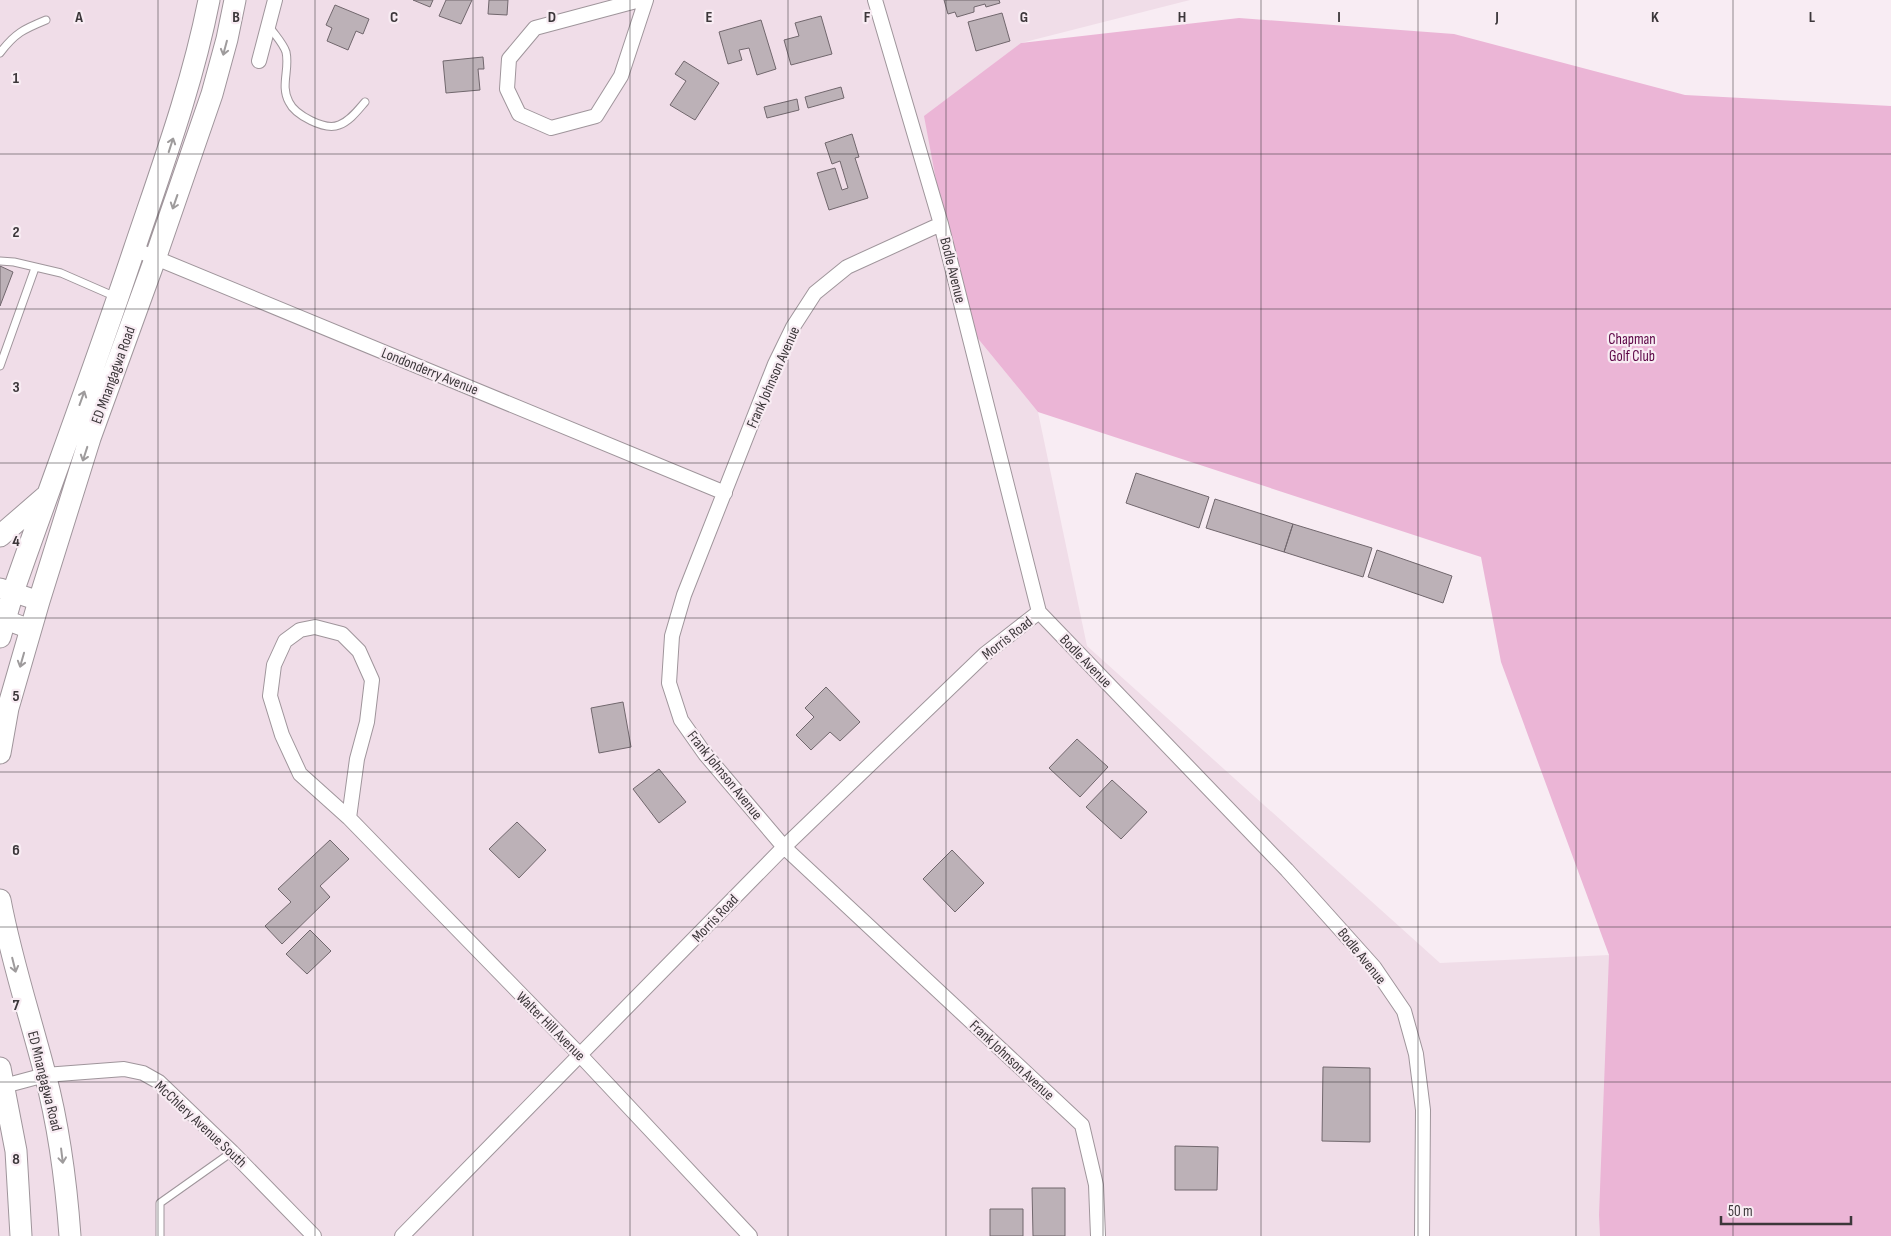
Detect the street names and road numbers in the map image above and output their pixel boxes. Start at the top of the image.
street label: Bodle Avenue [935,235,970,305]
street label: Frank Johnson Avenue [743,323,804,431]
street label: ED Mnangagwa Road [87,324,140,426]
street label: Londonderry Avenue [379,343,481,400]
street label: Morris Road [978,613,1037,664]
street label: Bodle Avenue [1056,631,1116,692]
street label: Frank Johnson Avenue [683,727,766,824]
street label: Morris Road [688,890,743,946]
street label: Bodle Avenue [1333,924,1390,988]
street label: Walter Hill Avenue [512,988,589,1065]
street label: Frank Johnson Avenue [965,1016,1058,1105]
street label: ED Mnangagwa Road [23,1029,66,1133]
street label: McChlery Avenue South [151,1077,251,1172]

